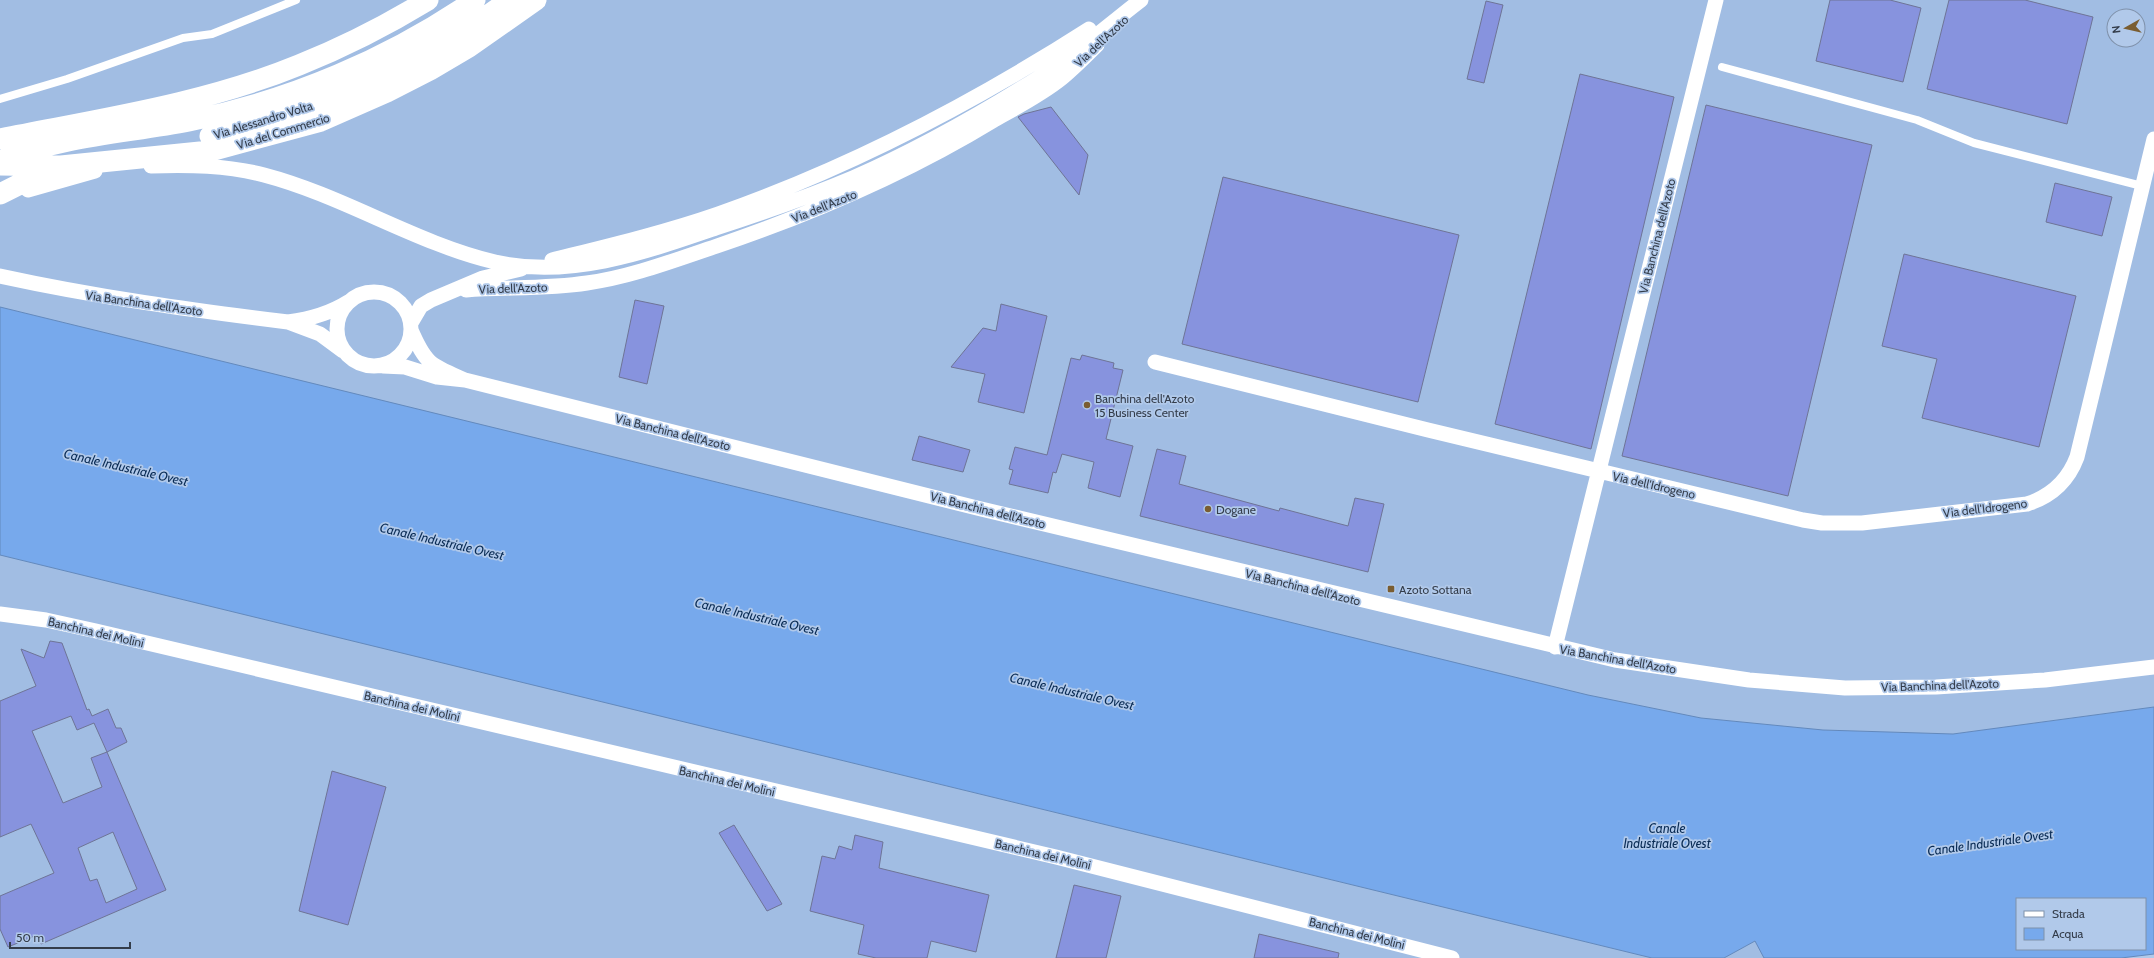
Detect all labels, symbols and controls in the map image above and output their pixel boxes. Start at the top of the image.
north arrow [2106,8,2146,48]
street label: Via dell'Azoto [1071,12,1132,70]
text: N [2109,25,2124,34]
street label: Via Alessandro Volta [212,98,315,142]
street label: Via del Commercio [235,110,332,152]
street label: Via Banchina dell'Azoto [1635,177,1679,295]
street label: Via dell'Azoto [789,186,859,226]
street label: Via dell'Azoto [478,279,548,297]
street label: Via Banchina dell'Azoto [84,287,204,319]
place label: Banchina dell'Azoto 15 Business Center [1095,391,1195,420]
marker: Banchina dell'Azoto 15 Business Center [1082,400,1092,410]
street label: Via Banchina dell'Azoto [614,410,732,454]
water label: Canale Industriale Ovest [62,445,191,489]
street label: Via dell'Idrogeno [1611,468,1697,502]
street label: Via Banchina dell'Azoto [929,488,1047,532]
street label: Via dell'Idrogeno [1942,495,2028,521]
place label: Dogane [1216,502,1256,517]
marker: Dogane [1203,504,1213,514]
water label: Canale Industriale Ovest [378,519,507,563]
street label: Via Banchina dell'Azoto [1244,565,1362,609]
place label: Azoto Sottana [1399,582,1472,597]
marker: Azoto Sottana [1386,584,1396,594]
water label: Canale Industriale Ovest [693,594,822,638]
street label: Banchina dei Molini [46,614,146,650]
street label: Via Banchina dell'Azoto [1559,641,1678,677]
water label: Canale Industriale Ovest [1008,669,1137,713]
street label: Via Banchina dell'Azoto [1881,675,2000,695]
street label: Banchina dei Molini [362,688,462,724]
street label: Banchina dei Molini [677,763,777,799]
water label: Canale Industriale Ovest [1623,820,1712,851]
water label: Canale Industriale Ovest [1926,825,2055,859]
street label: Banchina dei Molini [993,836,1093,872]
legend [2016,898,2146,950]
text: Strada [2052,906,2085,921]
street label: Banchina dei Molini [1308,914,1406,952]
scale bar [10,924,130,950]
text: Acqua [2052,926,2084,941]
text: 50 m [16,930,44,945]

